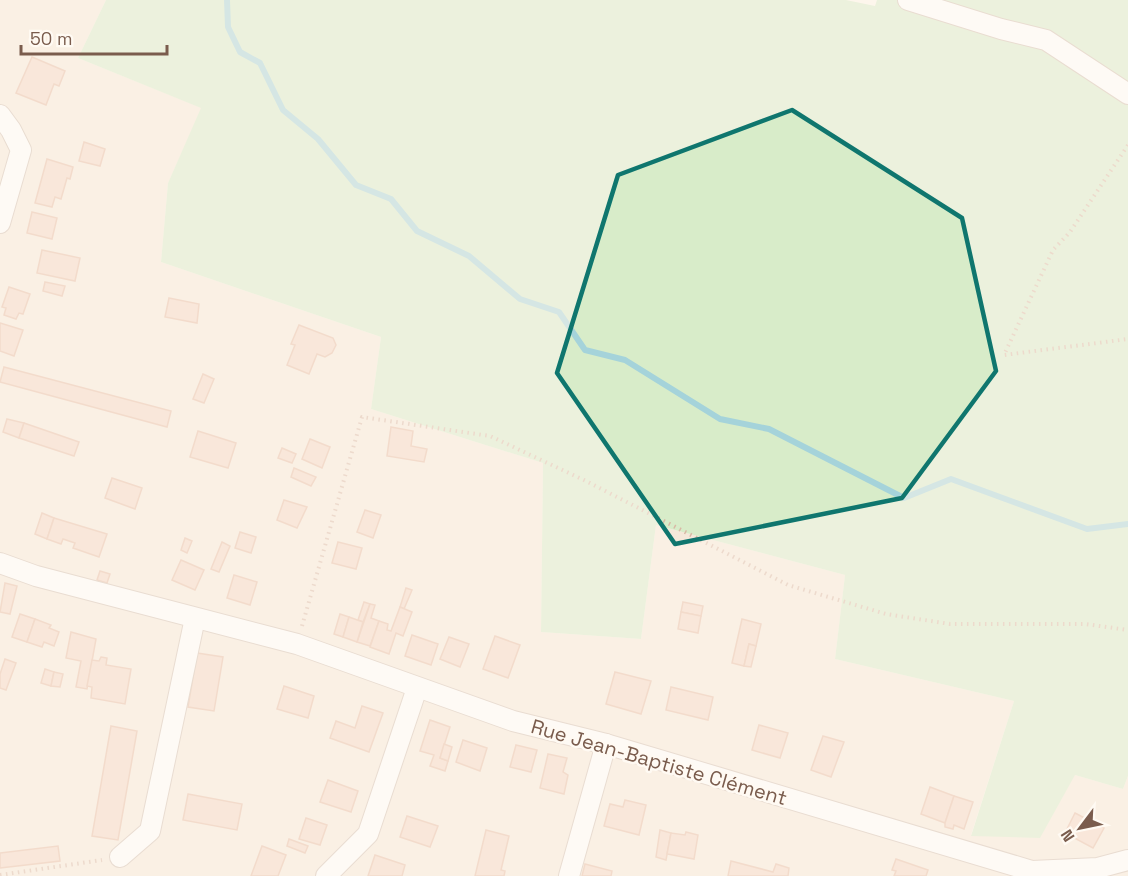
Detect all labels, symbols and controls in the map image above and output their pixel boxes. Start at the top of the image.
scale bar [21,18,166,56]
text: 50 m [30,27,72,50]
street label: Rue Jean-Baptiste Clément [528,713,790,811]
north arrow [1050,798,1110,858]
text: N [1056,826,1079,846]

